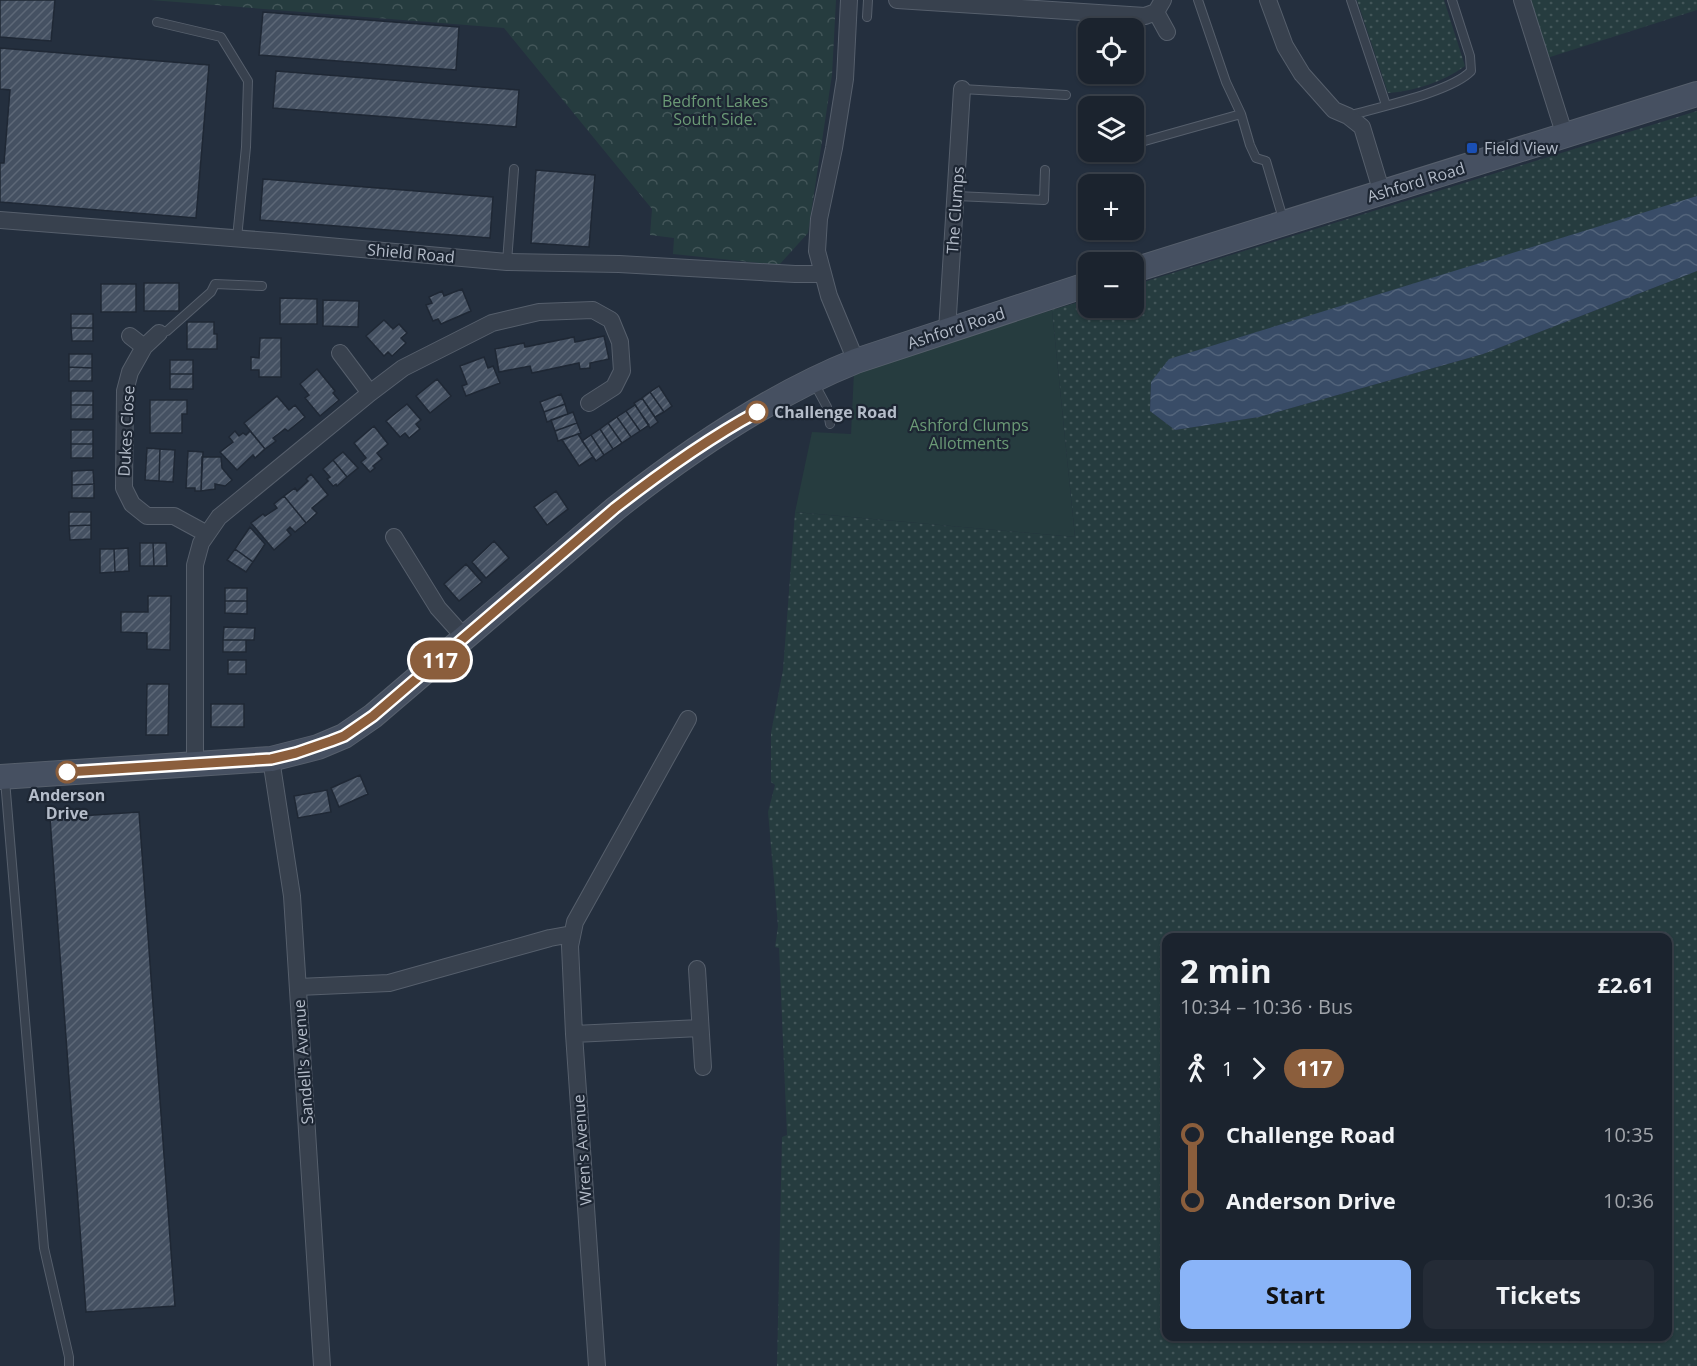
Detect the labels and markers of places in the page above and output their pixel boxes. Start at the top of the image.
place label: Field View [1484,137,1559,159]
marker: Field View [1465,141,1479,155]
marker: Challenge Road [746,401,768,423]
place label: Challenge Road [774,401,897,423]
marker: Anderson Drive [56,761,78,783]
place label: Anderson Drive [29,784,105,824]

